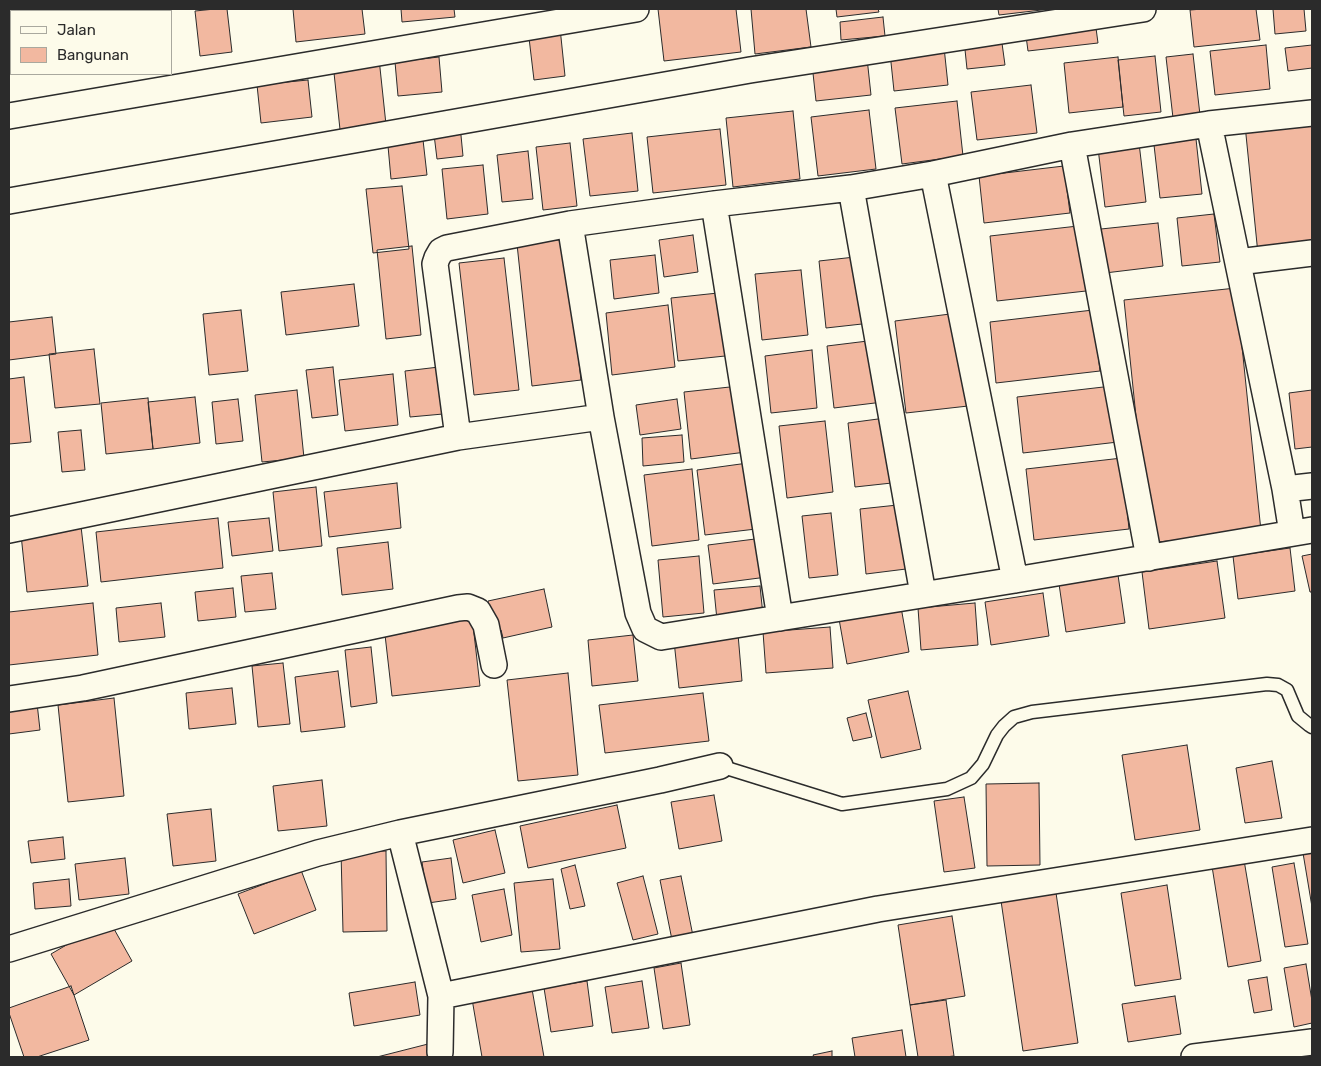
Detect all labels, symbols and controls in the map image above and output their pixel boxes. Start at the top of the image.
legend [10,10,172,75]
text: Jalan [57,21,96,39]
text: Bangunan [57,46,129,64]

